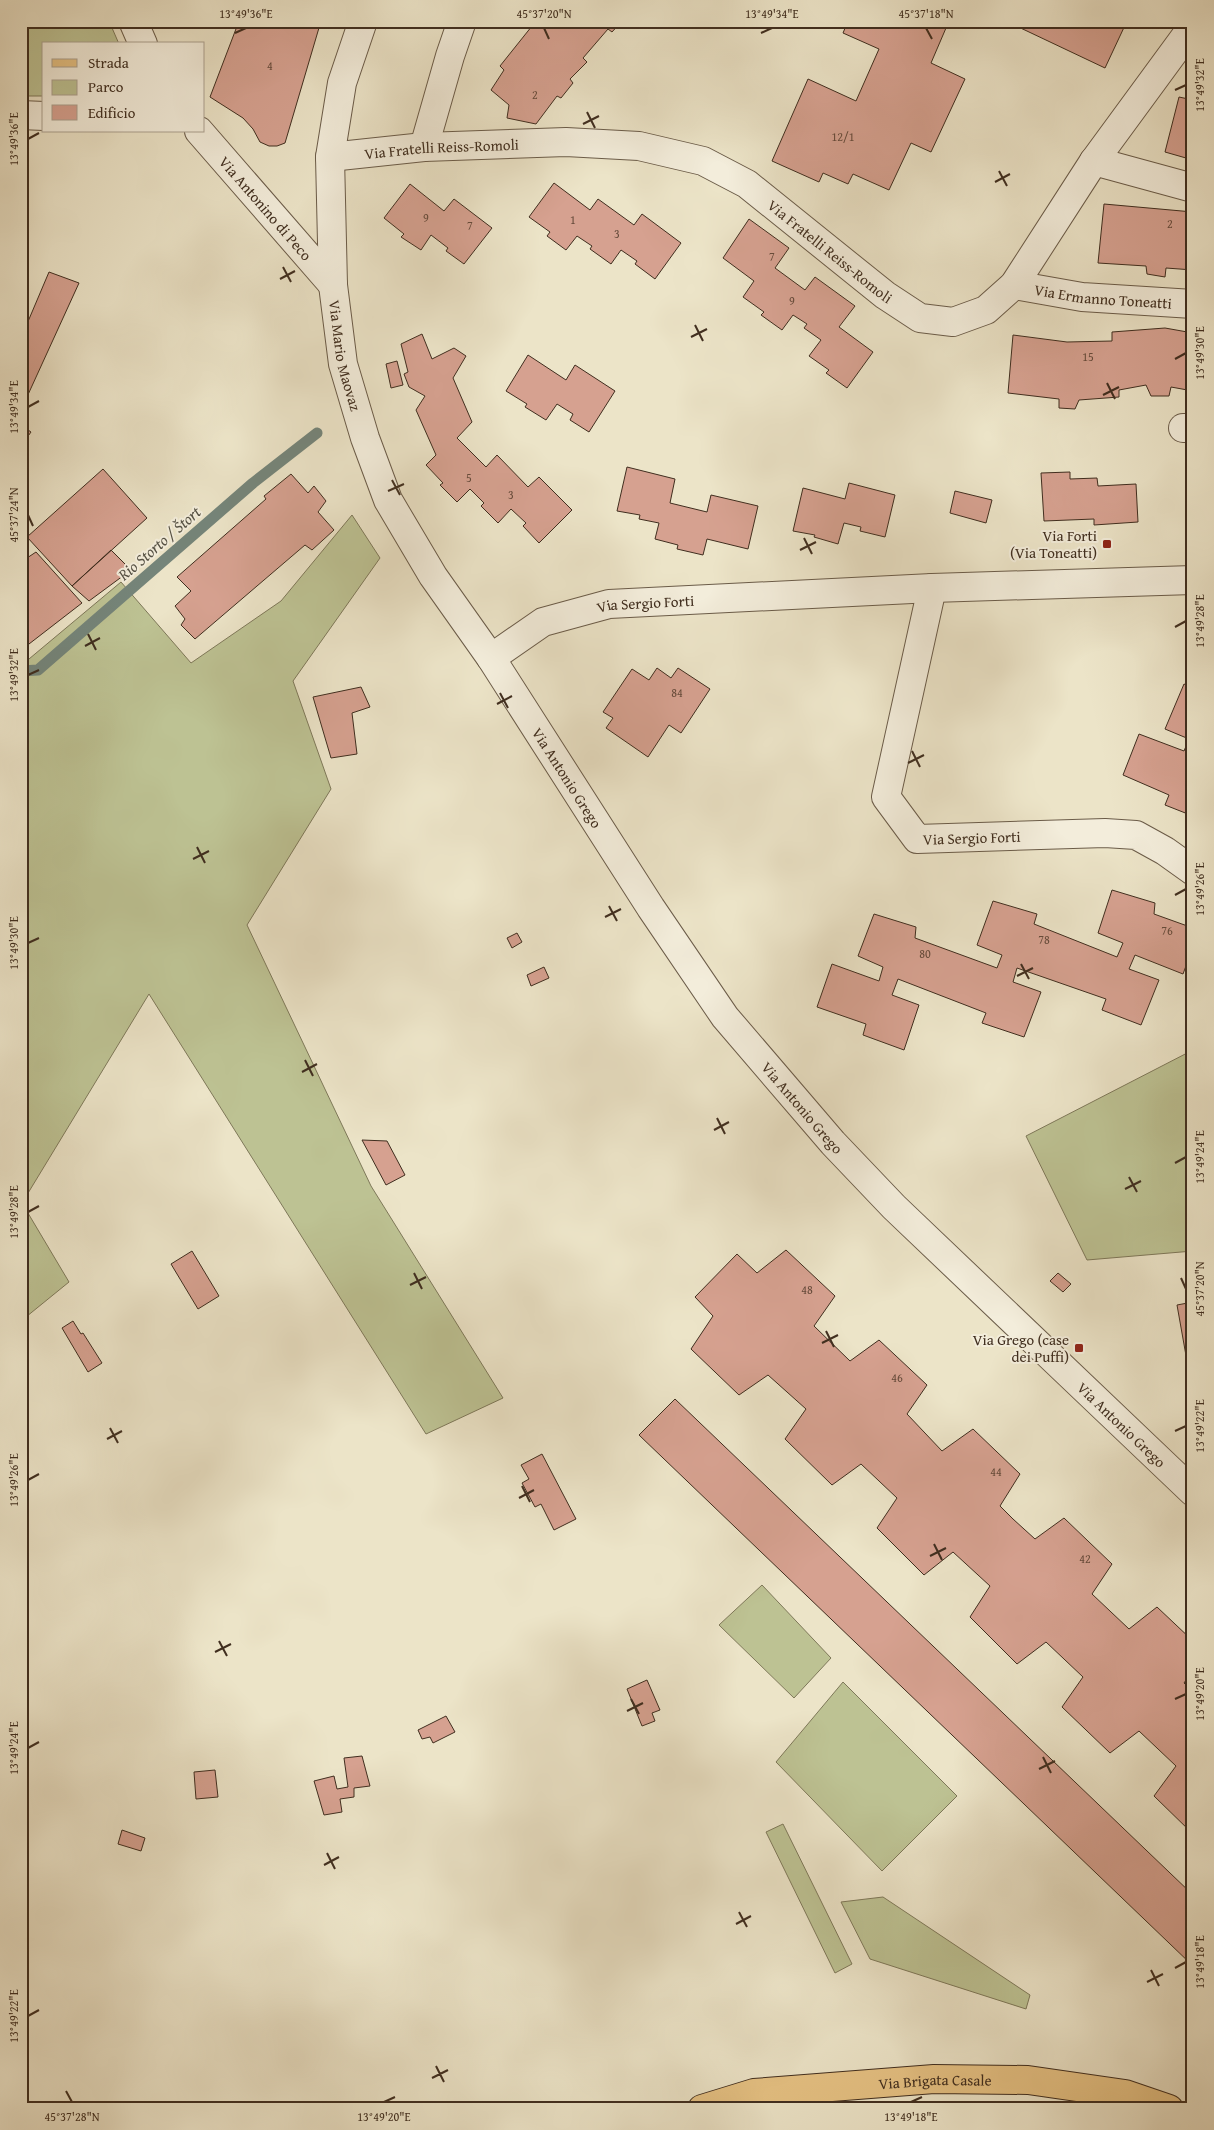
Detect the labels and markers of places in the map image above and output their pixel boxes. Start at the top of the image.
place label: Via Forti (Via Toneatti) [1010,525,1097,563]
marker: Via Forti (Via Toneatti) [1101,538,1113,550]
place label: Via Grego (case dei Puffi) [973,1329,1069,1367]
marker: Via Grego (case dei Puffi) [1073,1342,1085,1354]

